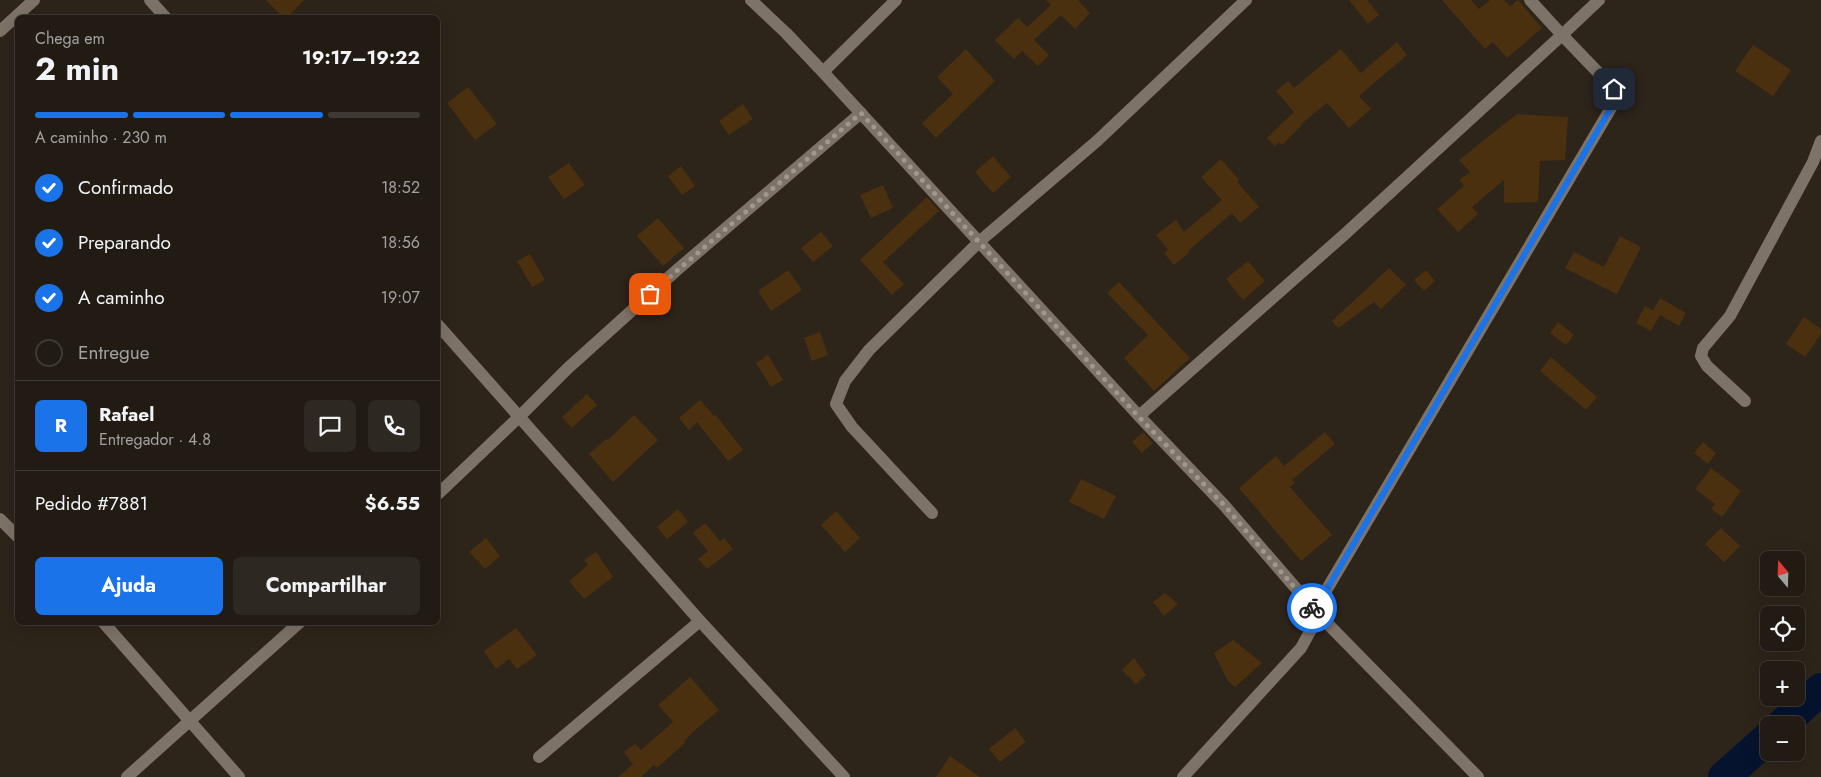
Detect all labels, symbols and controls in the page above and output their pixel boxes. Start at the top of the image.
text: Chega em [35,27,105,50]
text: 19:17–19:22 [302,44,420,71]
text: 2 min [35,46,119,92]
pin [1593,68,1635,110]
icon: home [1600,75,1628,103]
text: A caminho · 230 m [35,126,167,149]
icon: check [35,174,63,202]
text: Confirmado [78,174,173,201]
text: 18:52 [381,176,420,199]
icon: check [35,229,63,257]
text: Preparando [78,229,171,256]
text: 18:56 [381,231,420,254]
pin [629,273,671,315]
icon: bag [636,280,664,308]
icon: check [35,284,63,312]
text: A caminho [78,284,165,311]
text: 19:07 [381,286,420,309]
text: Entregue [78,339,150,366]
button: chat [304,400,356,452]
button: phone [368,400,420,452]
text: Rafael [99,401,154,428]
text: R [55,412,67,439]
text: Entregador · 4.8 [99,428,211,451]
text: Pedido #7881 [35,490,148,517]
text: $6.55 [365,490,420,517]
north arrow [1760,551,1805,596]
map controls [1760,551,1805,761]
button: Ajuda [35,557,223,615]
button: Compartilhar [233,557,420,615]
courier [1287,583,1337,633]
icon: bike [1298,594,1326,622]
button: locate [1760,606,1805,651]
button: + [1760,661,1805,706]
button: − [1760,716,1805,761]

